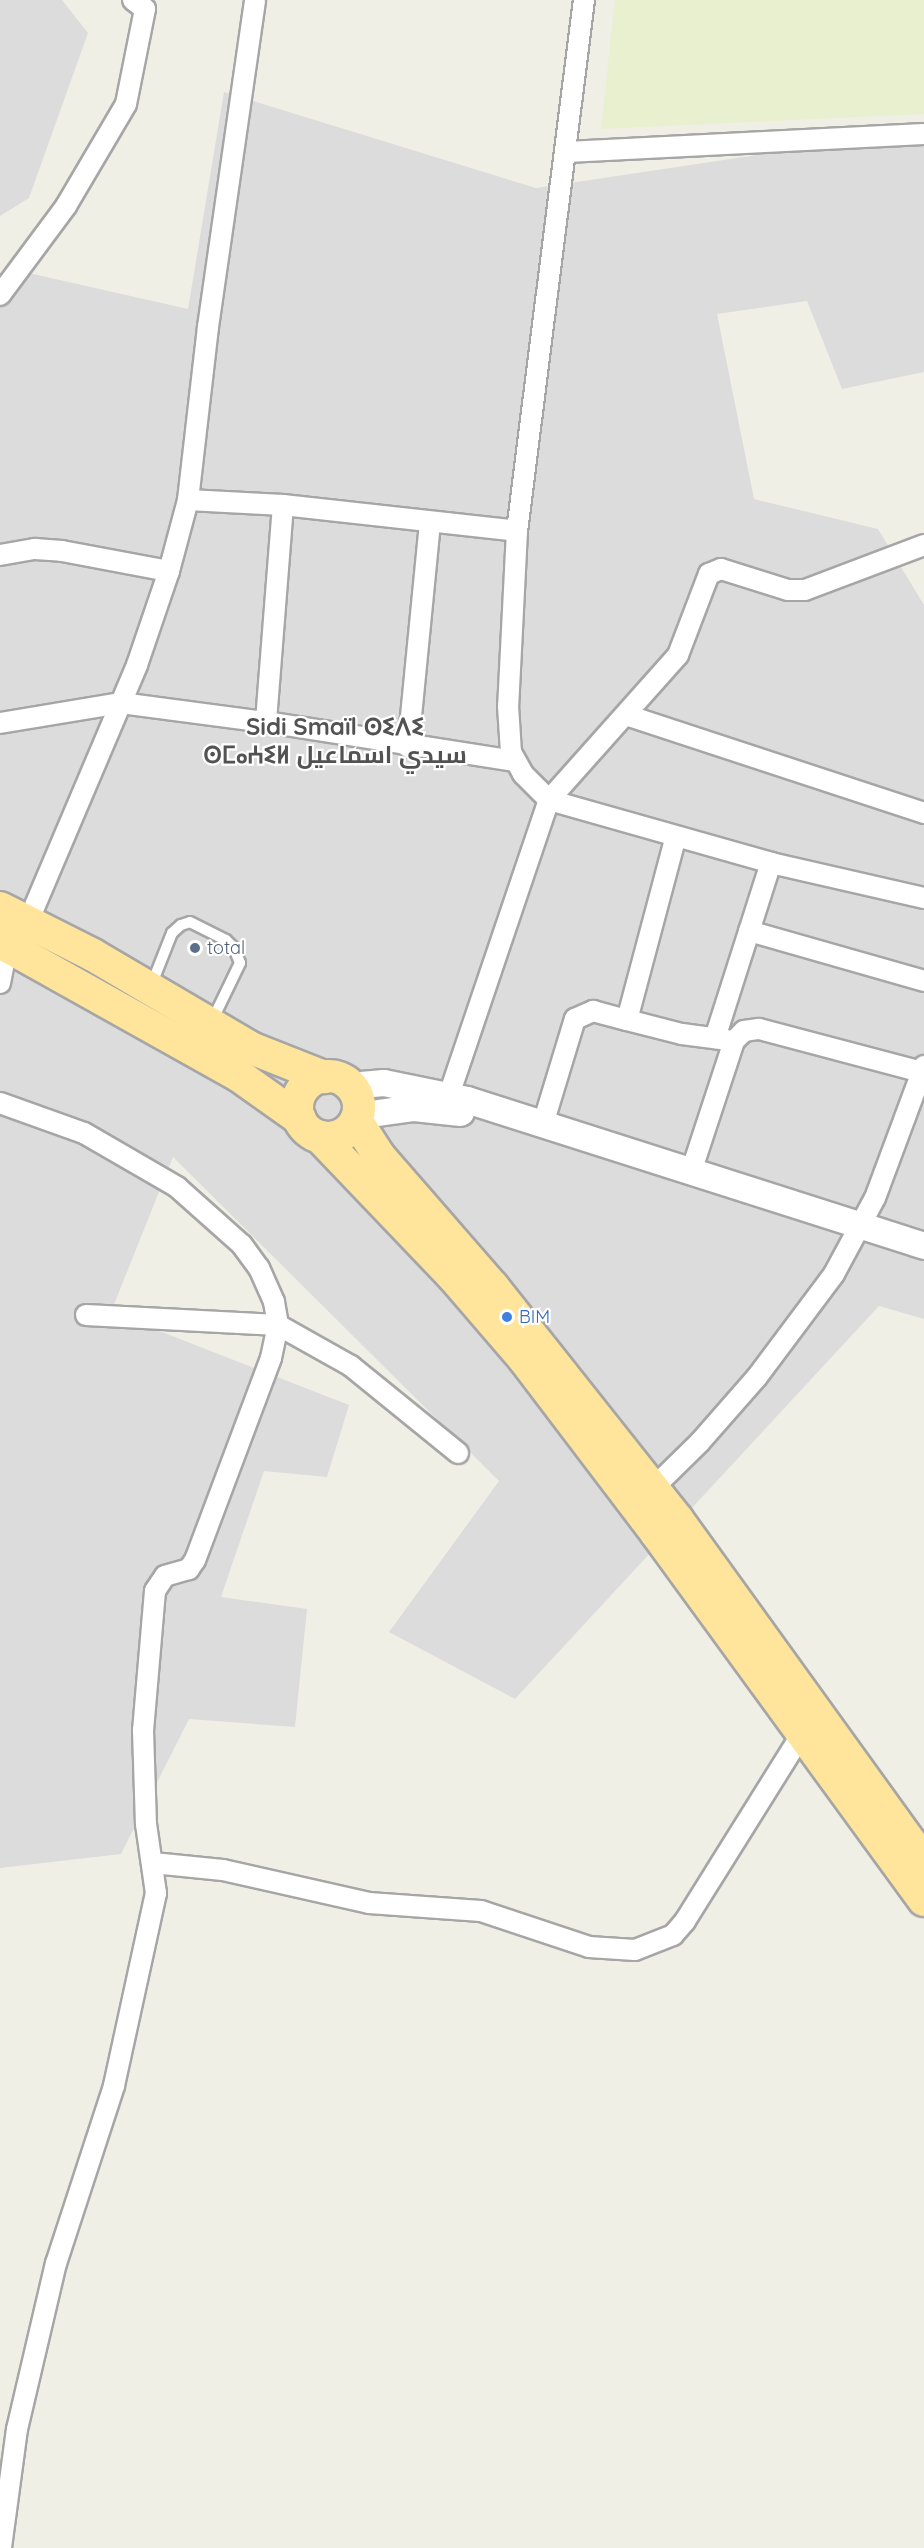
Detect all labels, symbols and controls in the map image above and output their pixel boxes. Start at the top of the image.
district label: Sidi Smaïl ⵙⵉⴷⵉ ⵙⵎⴰⵄⵉⵍ سيدي اسماعيل [203,713,467,769]
place label: total [207,937,245,959]
marker: total [188,941,202,955]
place label: BIM [519,1306,550,1328]
marker: BIM [500,1310,514,1324]

